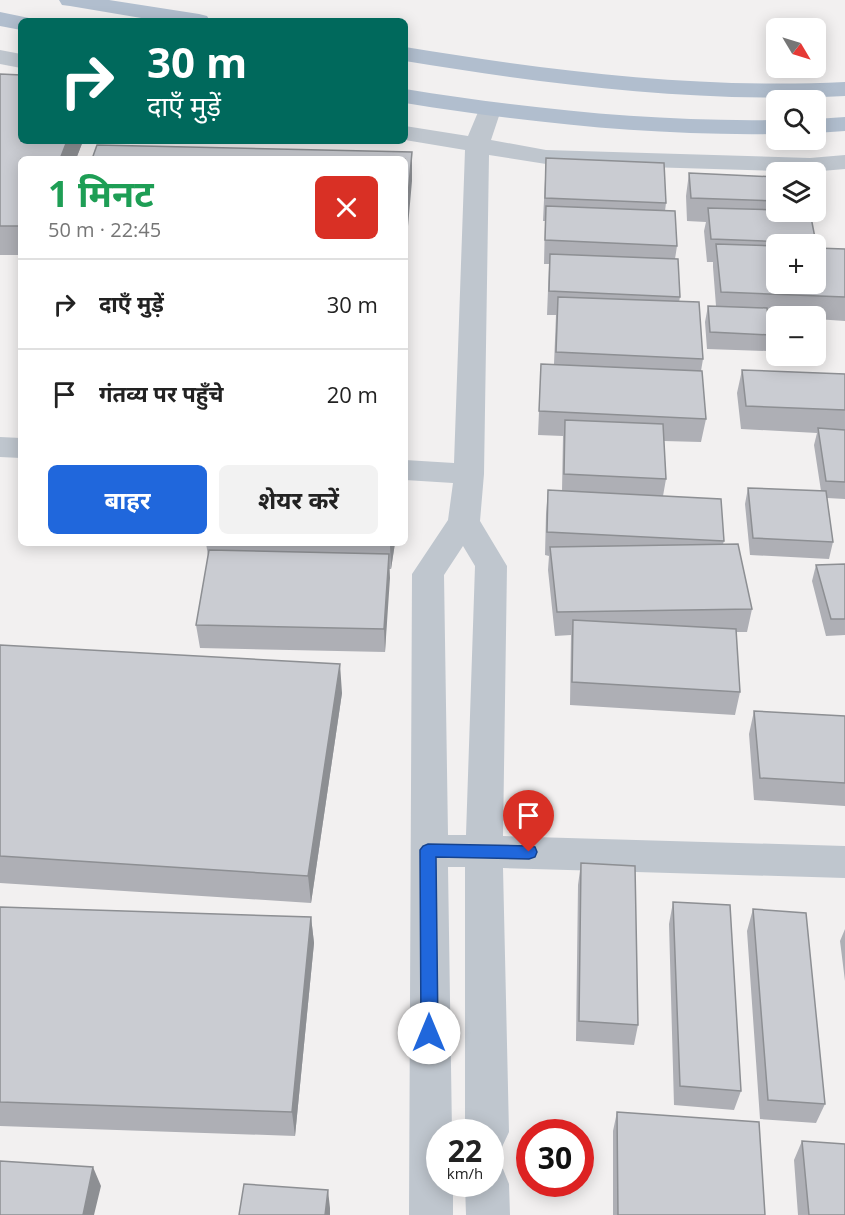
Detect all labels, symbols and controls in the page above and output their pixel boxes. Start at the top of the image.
north arrow [766,18,826,78]
map controls [766,18,826,366]
text: 30 m [147,33,247,90]
icon: right [48,42,126,120]
text: दाएँ मुड़ें [147,87,221,124]
button: search [766,90,826,150]
button: layers [766,162,826,222]
text: 1 मिनट [48,169,154,218]
button: close [315,176,378,239]
text: 50 m · 22:45 [48,216,161,243]
button: + [766,234,826,294]
icon: right [48,288,81,321]
text: दाएँ मुड़ें [99,288,164,318]
text: 30 m [327,289,378,319]
button: − [766,306,826,366]
icon: arrive [48,378,81,411]
text: गंतव्य पर पहुँचे [99,378,224,408]
text: 20 m [327,379,378,409]
button: बाहर [48,465,207,534]
button: शेयर करें [219,465,378,534]
pin [503,790,554,852]
icon: arrive [512,799,545,832]
position arrow [397,1001,461,1065]
speed limit sign: 30 [516,1119,594,1197]
text: 22 [448,1130,482,1171]
text: km/h [447,1163,483,1183]

